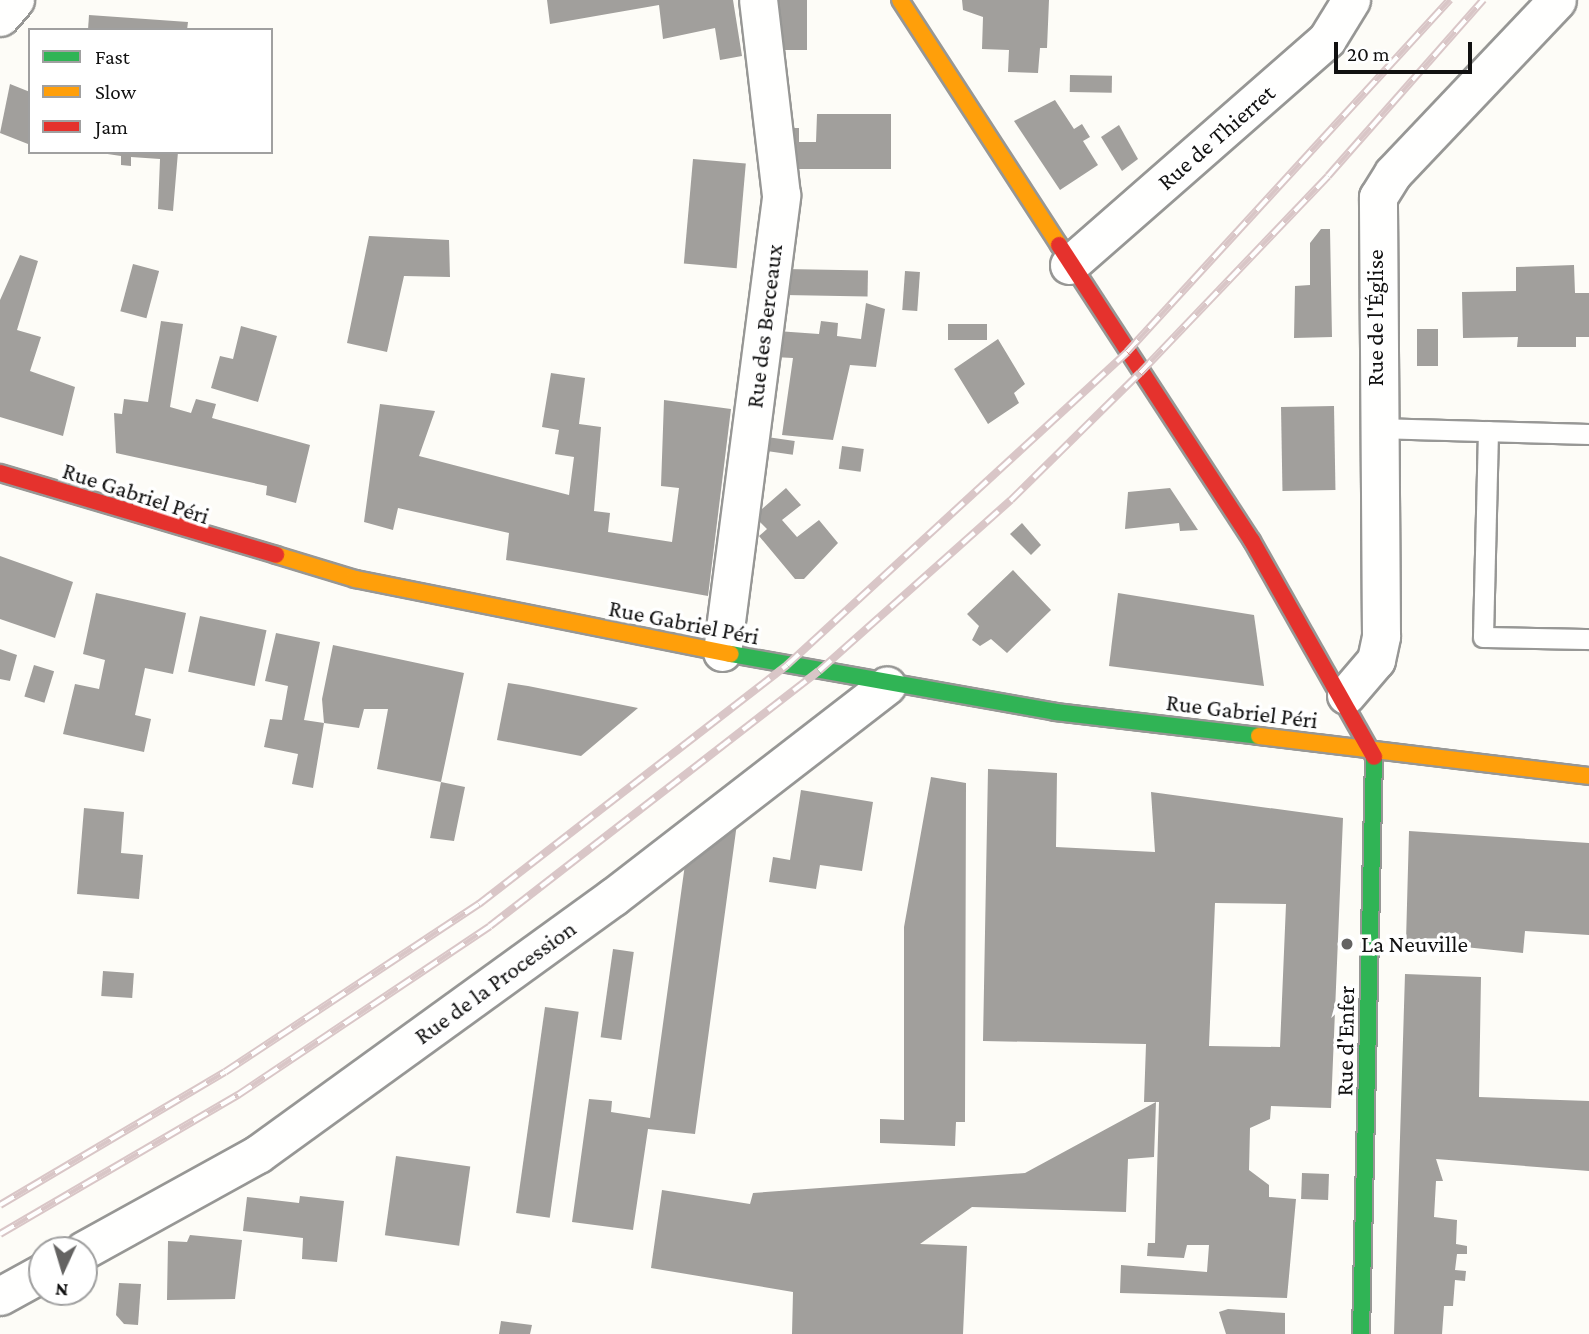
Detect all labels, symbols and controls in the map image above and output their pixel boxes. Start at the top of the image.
legend [28,28,273,154]
scale bar [1337,28,1475,72]
text: 20 m [1347,42,1390,66]
text: Fast [95,45,130,69]
street label: Rue de Thierret [1151,78,1281,196]
text: Slow [95,80,136,104]
text: Jam [95,115,128,139]
street label: Rue des Berceaux [740,242,788,410]
street label: Rue de l'Église [1361,249,1389,387]
street label: Rue Gabriel Péri [59,456,213,530]
street label: Rue Gabriel Péri [606,593,762,651]
street label: Rue Gabriel Péri [1165,687,1319,735]
street label: Rue de la Procession [409,914,581,1050]
place label: La Neuville [1361,930,1468,958]
marker: La Neuville [1339,936,1355,952]
street label: Rue d'Enfer [1330,985,1360,1097]
north arrow [28,1236,98,1306]
text: N [54,1280,69,1301]

